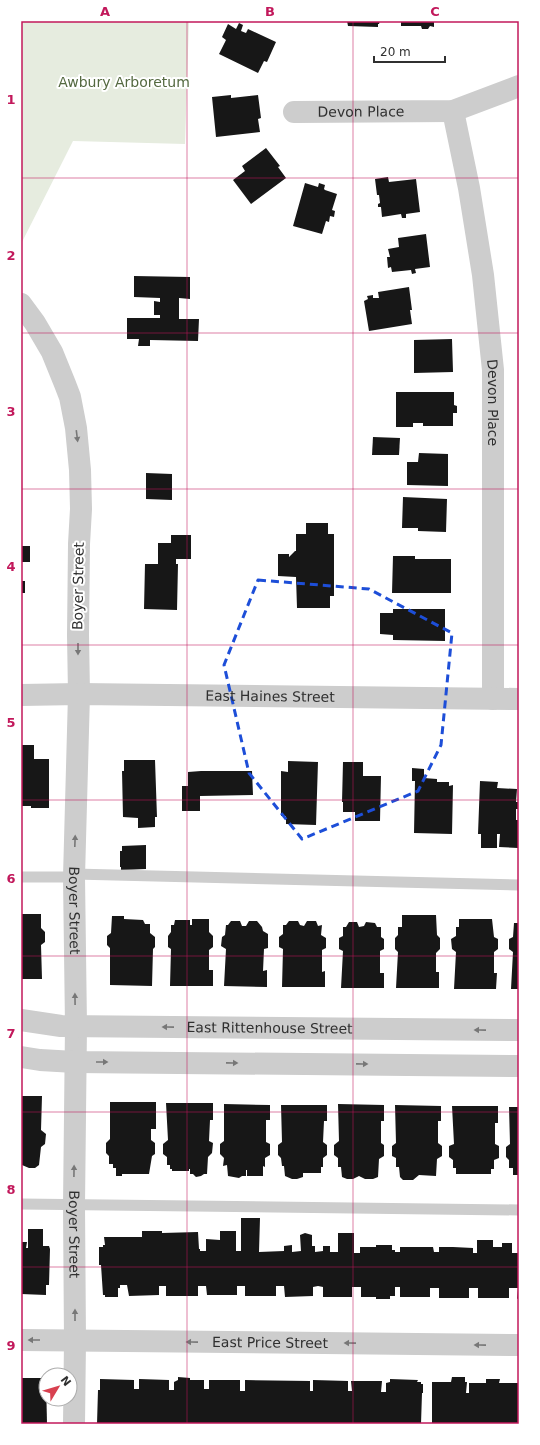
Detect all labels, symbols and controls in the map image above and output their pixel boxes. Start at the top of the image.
text: A [100,4,110,19]
text: B [265,4,275,19]
text: C [430,4,440,19]
scale bar [374,38,445,64]
text: 20 m [380,45,411,59]
park label: Awbury Arboretum [58,74,190,90]
text: 1 [6,92,16,107]
street label: Devon Place [318,103,404,120]
text: 2 [6,248,16,263]
street label: Devon Place [484,358,501,446]
text: 3 [6,404,16,419]
one-way arrow [74,430,80,442]
street label: Boyer Street [69,541,87,630]
text: 4 [6,559,16,574]
one-way arrow [75,643,81,656]
street label: East Haines Street [205,687,335,705]
text: 5 [6,715,16,730]
one-way arrow [72,834,78,847]
street label: Boyer Street [66,866,83,955]
text: 6 [6,871,16,886]
one-way arrow [72,992,78,1005]
street label: East Rittenhouse Street [186,1019,353,1037]
one-way arrow [162,1023,174,1030]
text: 7 [6,1026,16,1041]
one-way arrow [474,1026,486,1033]
one-way arrow [96,1059,109,1065]
one-way arrow [226,1060,239,1066]
one-way arrow [356,1061,369,1067]
one-way arrow [71,1164,77,1177]
text: 8 [6,1182,16,1197]
street label: Boyer Street [66,1190,83,1279]
one-way arrow [72,1308,78,1321]
street label: East Price Street [212,1334,329,1351]
one-way arrow [27,1337,40,1343]
text: 9 [6,1338,16,1353]
one-way arrow [185,1339,198,1345]
one-way arrow [343,1340,356,1346]
one-way arrow [473,1342,486,1348]
north arrow [38,1367,78,1407]
text: N [58,1374,73,1389]

